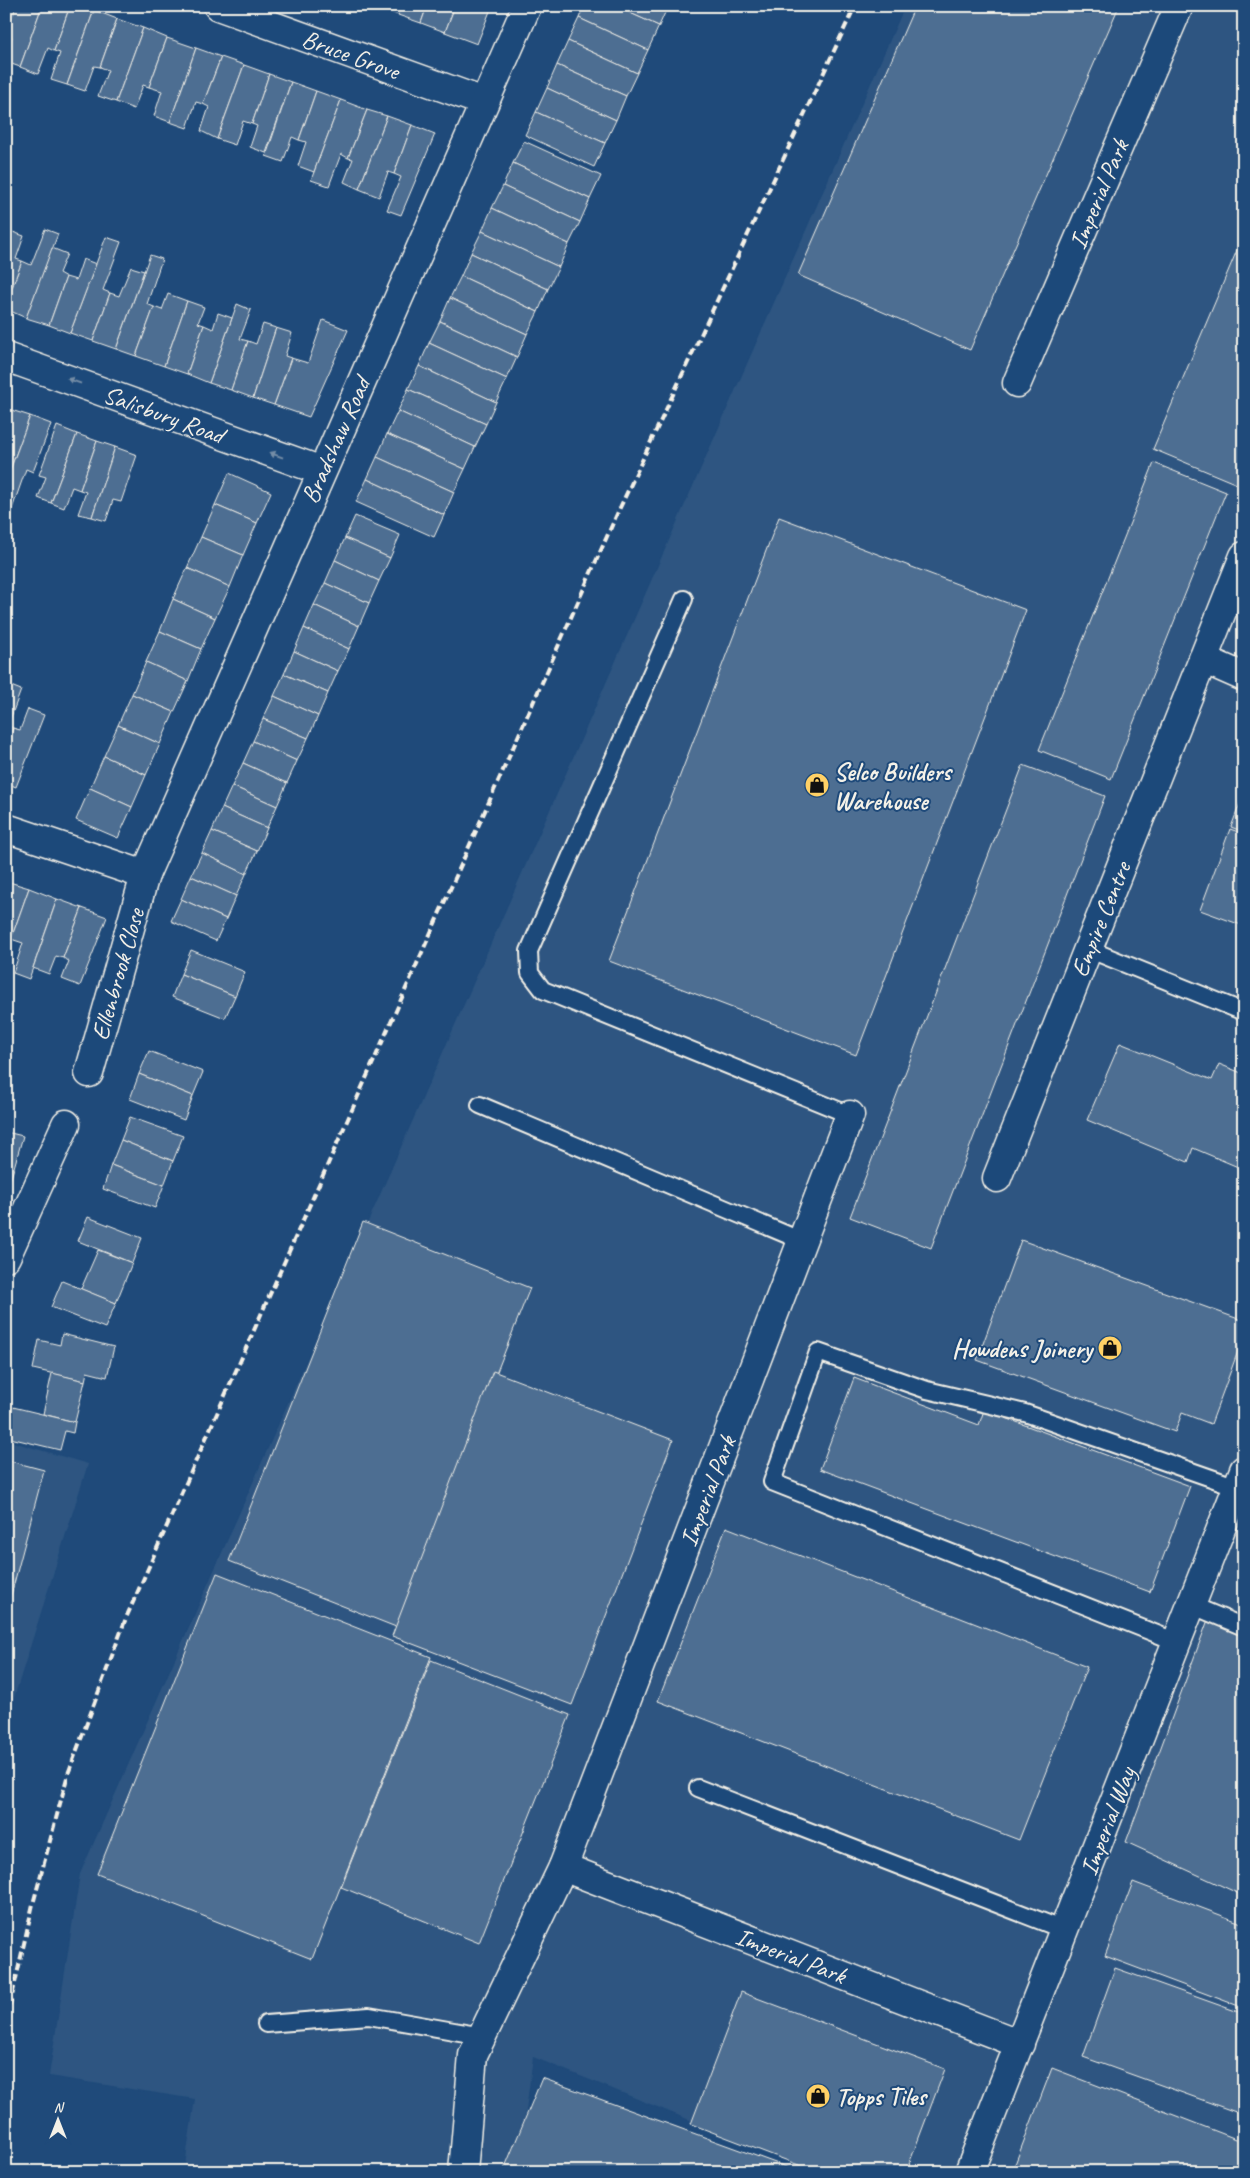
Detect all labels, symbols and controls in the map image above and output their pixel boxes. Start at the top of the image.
street label: Bruce Grove [298,23,405,88]
street label: Imperial Park [1062,133,1137,254]
street label: Bradshaw Road [294,370,379,508]
one-way arrow [66,377,81,385]
street label: Salisbury Road [99,378,231,453]
one-way arrow [268,451,283,459]
place label: Selco Builders Warehouse [834,756,953,817]
shop icon: Selco Builders Warehouse [804,772,830,798]
street label: Empire Centre [1063,856,1139,982]
street label: Ellenbrook Close [84,903,153,1044]
place label: Howdens Joinery [952,1333,1094,1365]
shop icon: Howdens Joinery [1097,1335,1123,1361]
street label: Imperial Park [672,1430,744,1551]
street label: Imperial Way [1073,1761,1144,1880]
street label: Imperial Park [731,1920,852,1992]
place label: Topps Tiles [836,2081,928,2113]
shop icon: Topps Tiles [805,2083,831,2109]
north arrow [32,2096,82,2146]
text: N [54,2099,65,2116]

